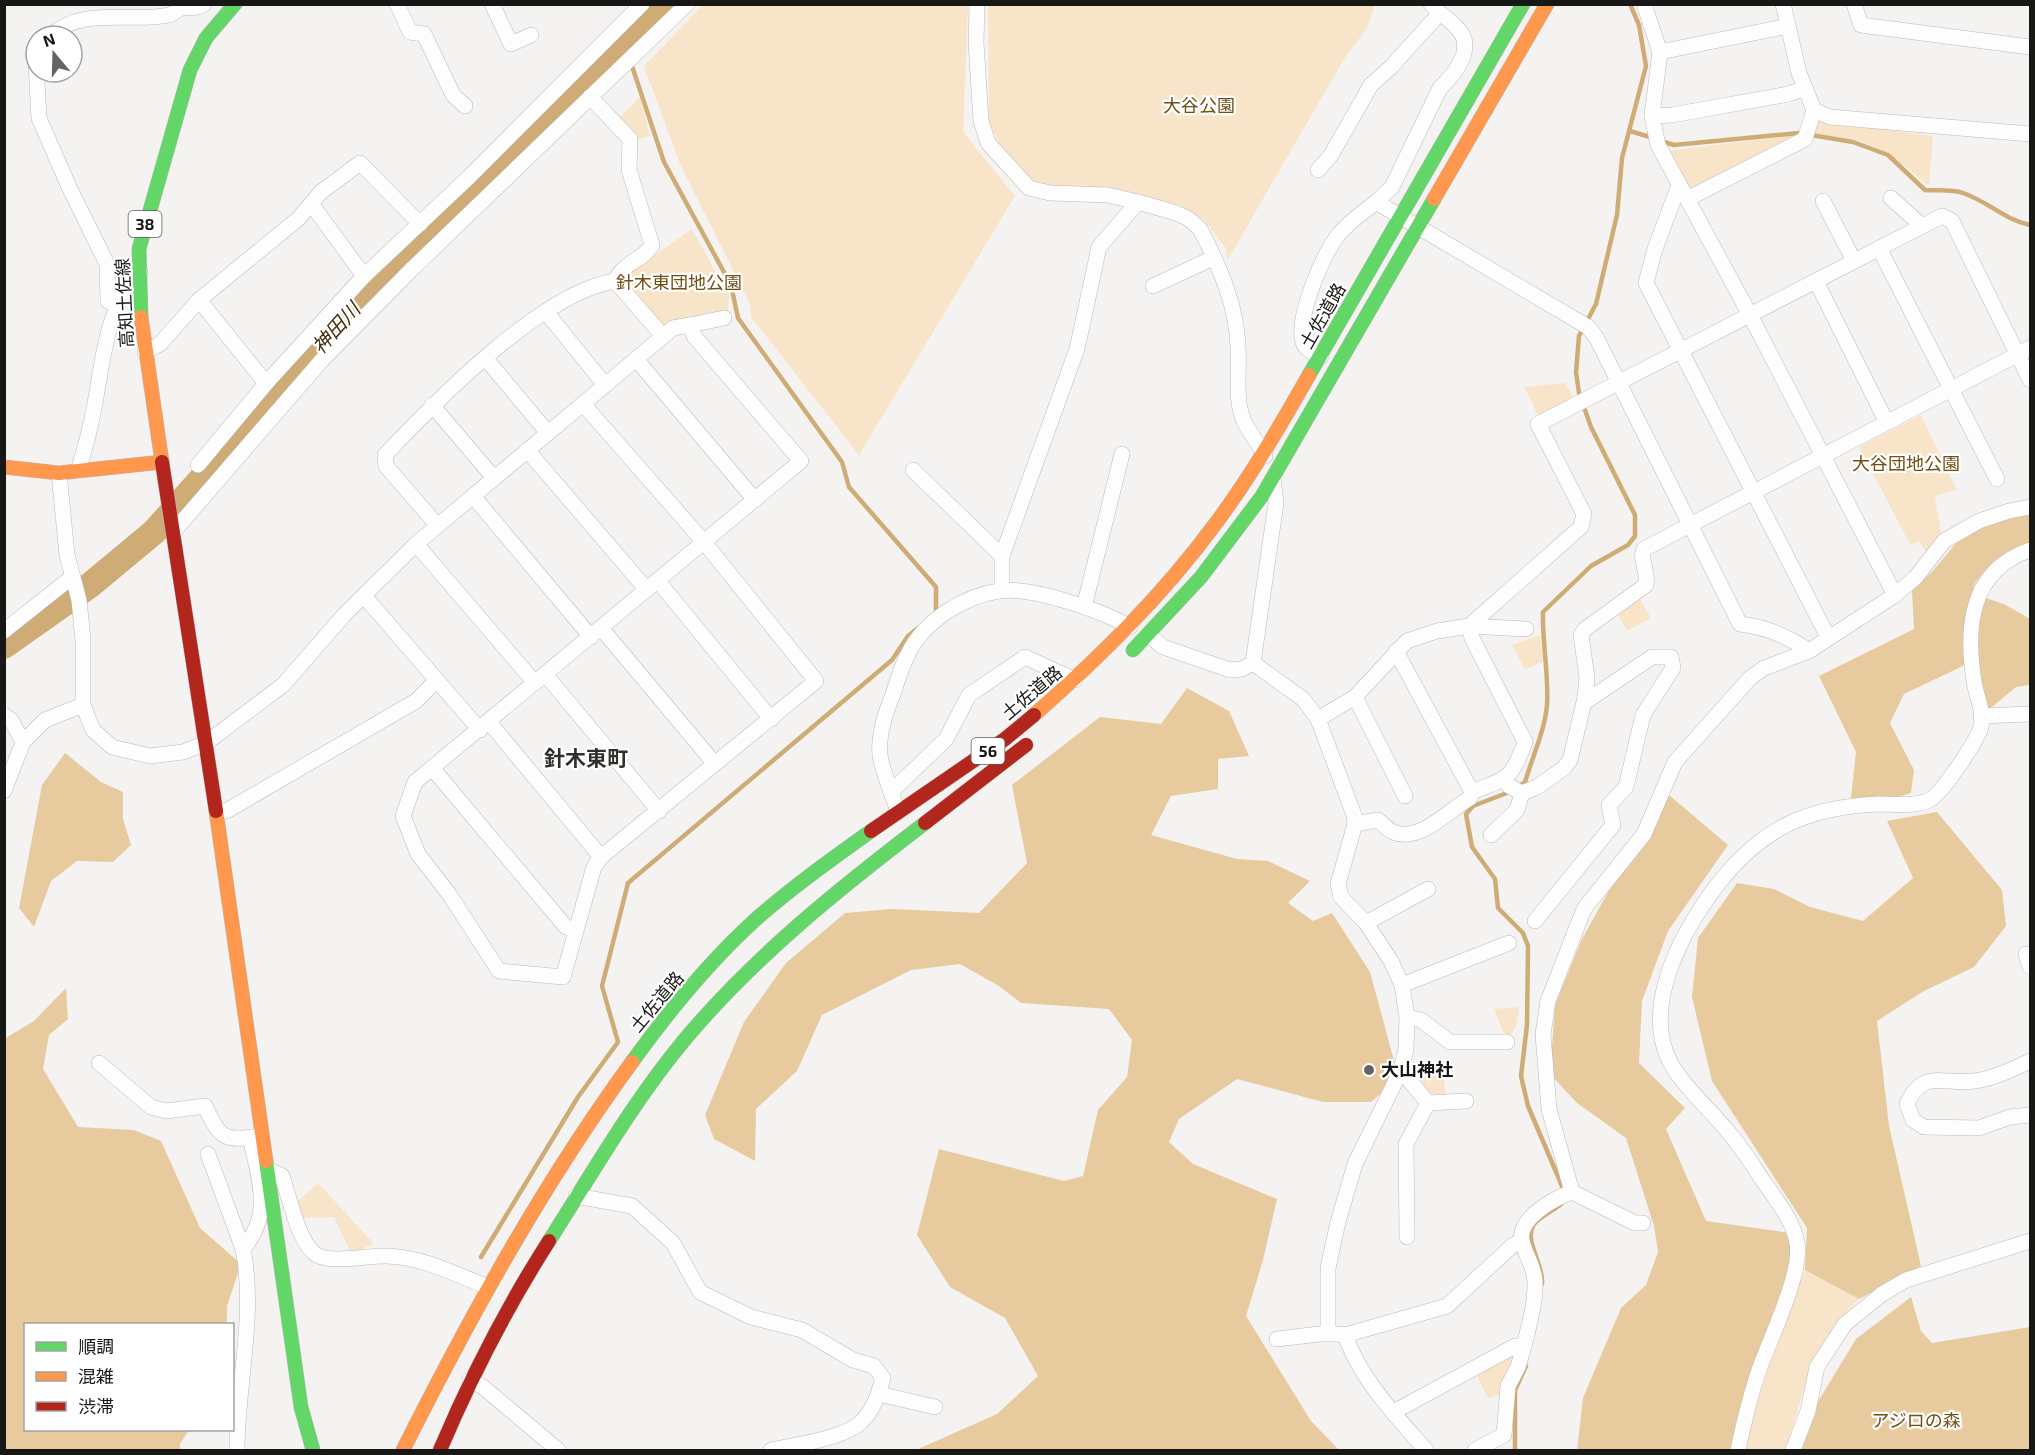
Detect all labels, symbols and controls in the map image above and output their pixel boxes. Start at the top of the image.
north arrow [24,24,84,84]
text: N [40,28,58,50]
park label: 大谷公園 [1163,94,1235,116]
road number: 38 [128,211,162,237]
street label: 高知土佐線 [111,258,137,349]
park label: 針木東団地公園 [616,271,742,293]
street label: 土佐道路 [1295,279,1350,352]
water label: 神田川 [306,296,366,358]
park label: 大谷団地公園 [1852,452,1960,474]
street label: 土佐道路 [997,661,1066,724]
road number: 56 [972,738,1004,764]
district label: 針木東町 [544,745,628,770]
street label: 土佐道路 [625,967,688,1036]
place label: 大山神社 [1381,1058,1453,1080]
marker: 大山神社 [1362,1063,1376,1077]
legend [24,1323,234,1431]
text: 順調 [78,1335,114,1357]
text: 混雑 [78,1365,114,1387]
text: 渋滞 [78,1395,114,1417]
park label: アジロの森 [1871,1409,1961,1431]

